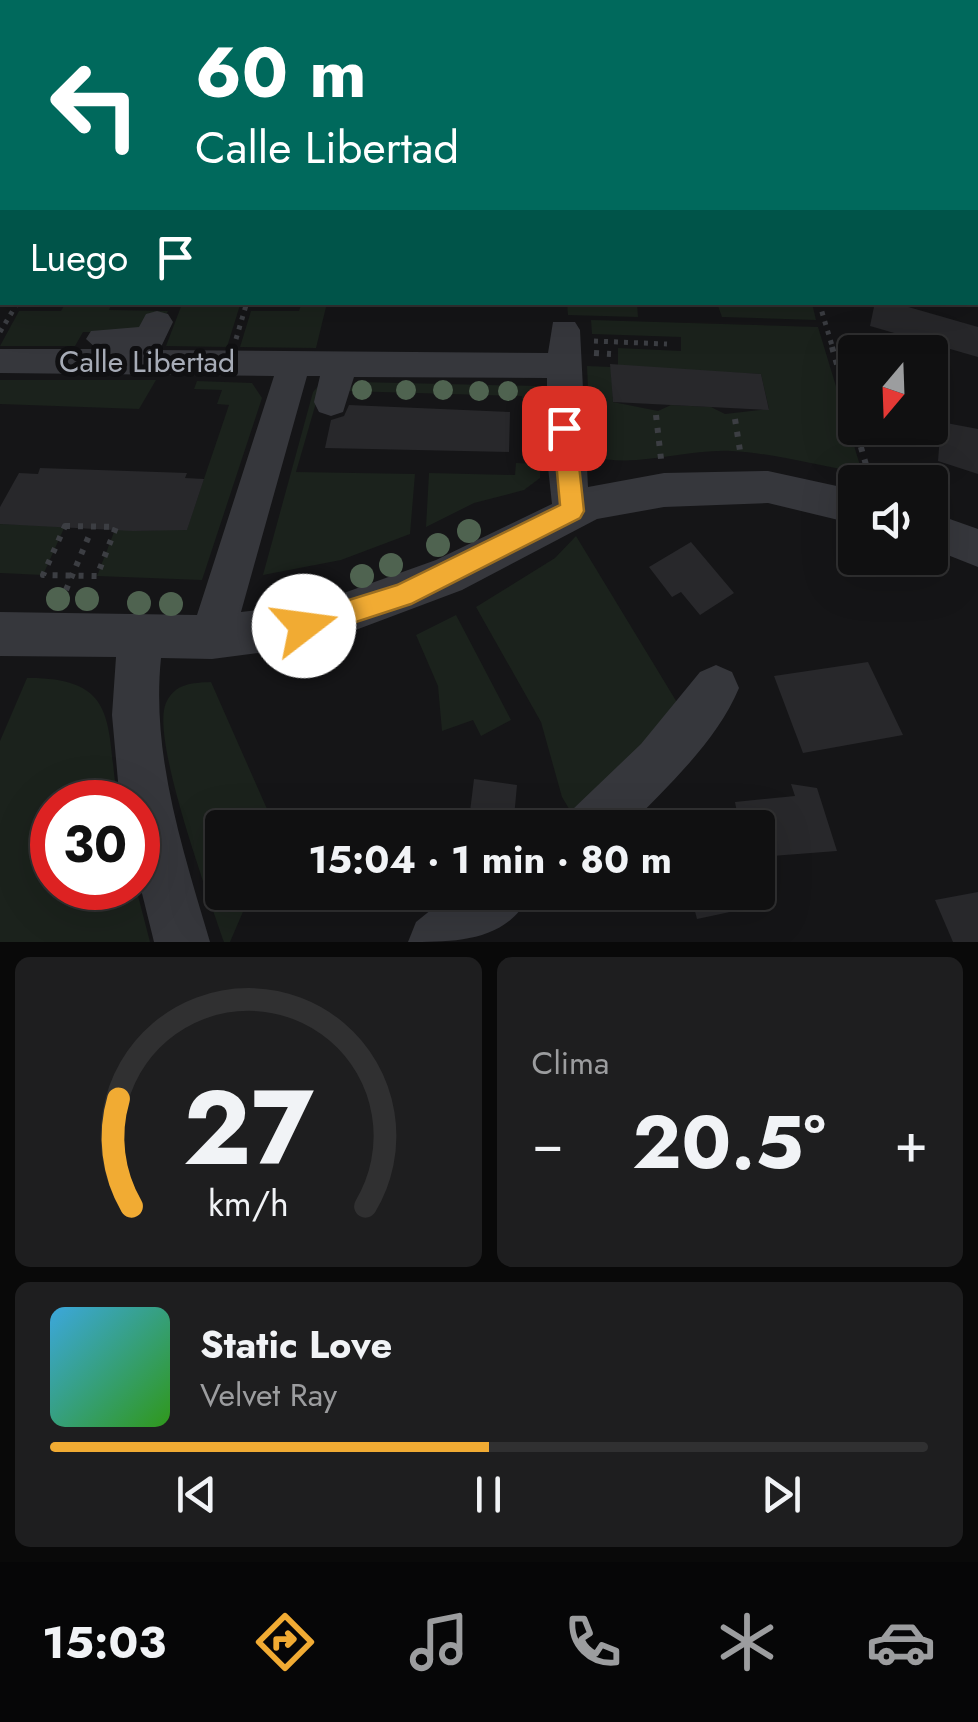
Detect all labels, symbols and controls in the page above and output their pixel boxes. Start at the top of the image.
text: 60 m [195,22,367,123]
icon: left [30,40,160,170]
text: Calle Libertad [195,115,459,180]
text: Luego [30,230,128,285]
icon: arrive [148,230,203,285]
north arrow [838,335,948,445]
map controls [838,335,948,575]
street label: Calle Libertad [59,340,235,383]
pin [522,386,607,471]
icon: arrive [537,401,592,456]
button: sound [838,465,948,575]
position arrow [252,574,356,678]
speed limit sign: 30 [30,780,160,910]
text: 15:04 · 1 min · 80 m [308,832,672,887]
text: Clima [532,1040,609,1086]
text: 27 [183,1053,314,1203]
text: 20.5° [632,1088,826,1196]
text: − [532,1103,564,1183]
text: + [894,1103,928,1183]
text: km/h [208,1178,289,1229]
text: Static Love [200,1317,392,1372]
text: Velvet Ray [200,1372,337,1418]
icon: previous [169,1467,224,1522]
icon: pause [461,1467,516,1522]
icon: next [754,1467,809,1522]
icon: directions [250,1607,320,1677]
icon: music [404,1607,474,1677]
icon: phone [558,1607,628,1677]
icon: climate [712,1607,782,1677]
icon: car [866,1607,936,1677]
text: 15:03 [42,1610,166,1675]

